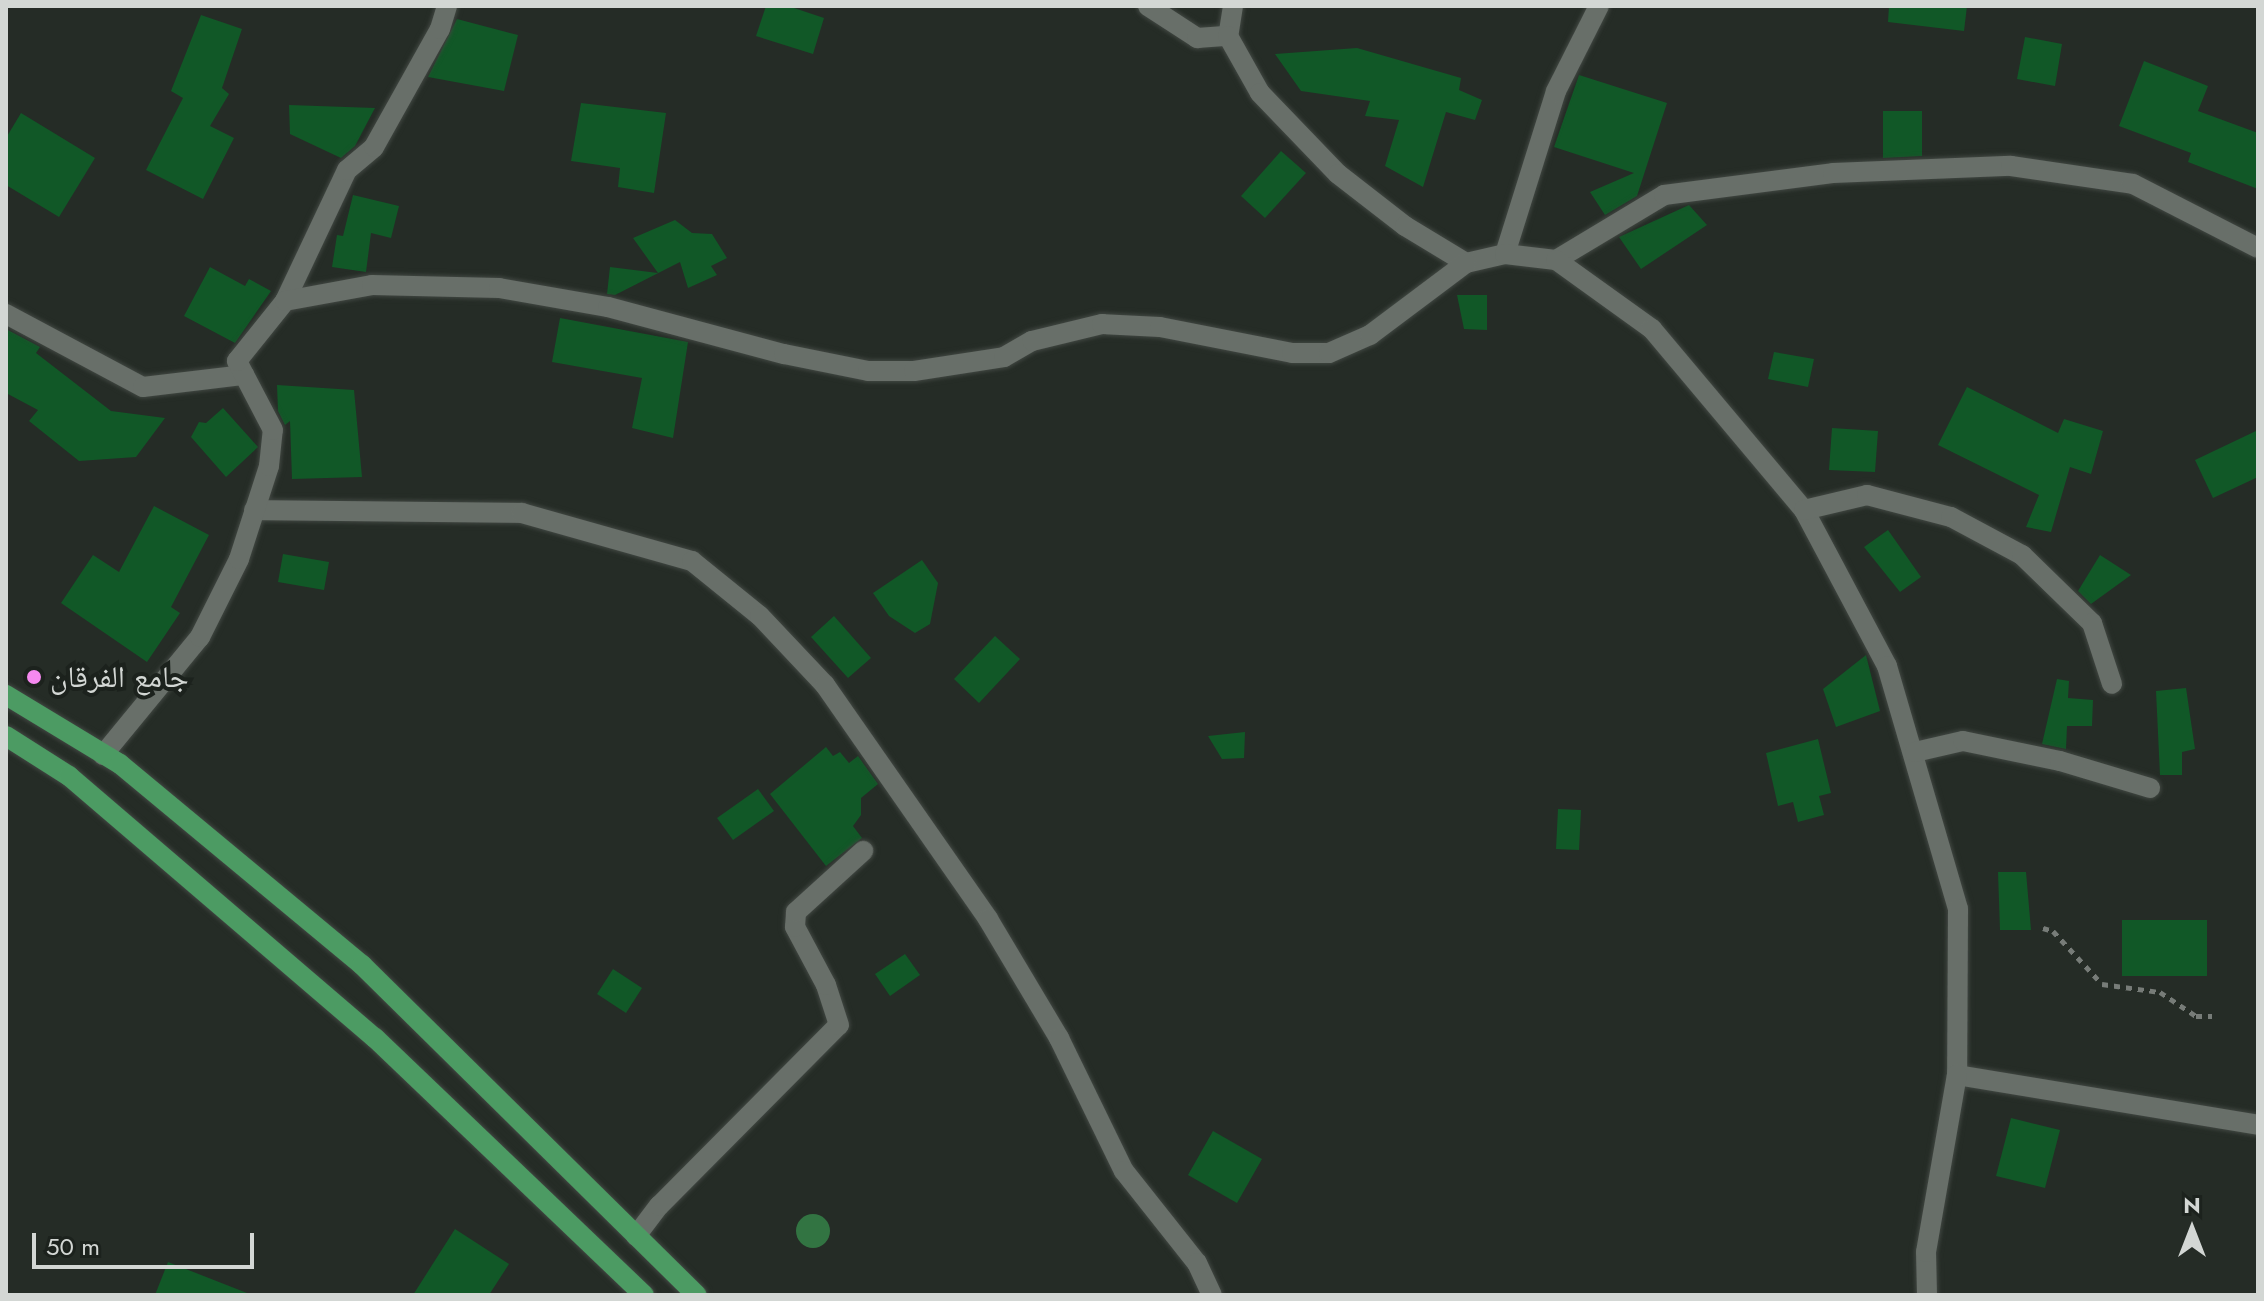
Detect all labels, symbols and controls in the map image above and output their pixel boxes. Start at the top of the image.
place label: جامع الفرقان [50,659,189,695]
marker: جامع الفرقان [25,668,43,686]
north arrow [2152,1189,2232,1269]
text: N [2183,1189,2201,1221]
scale bar [36,1217,258,1267]
text: 50 m [46,1229,100,1264]

